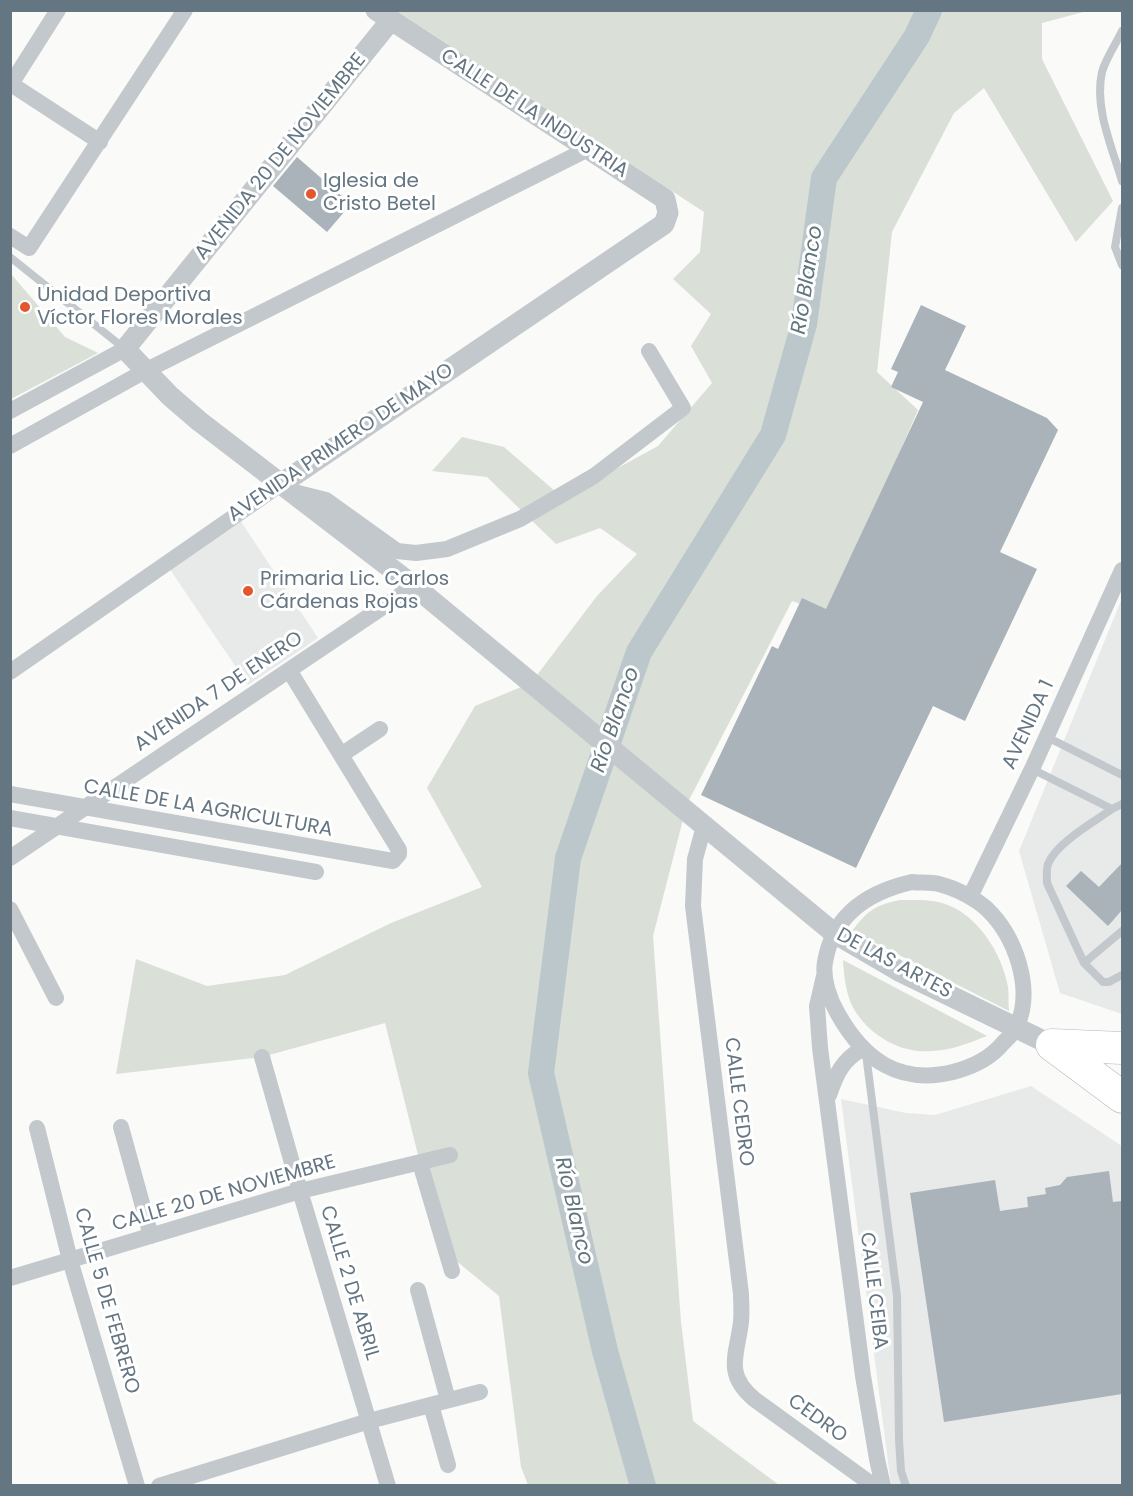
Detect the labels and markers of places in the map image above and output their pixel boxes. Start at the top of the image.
place label: Iglesia de Cristo Betel [323,170,436,217]
marker: Iglesia de Cristo Betel [304,187,318,201]
place label: Unidad Deportiva Víctor Flores Morales [37,284,243,331]
marker: Unidad Deportiva Víctor Flores Morales [18,300,32,314]
place label: Primaria Lic. Carlos Cárdenas Rojas [260,568,449,615]
marker: Primaria Lic. Carlos Cárdenas Rojas [241,584,255,598]

